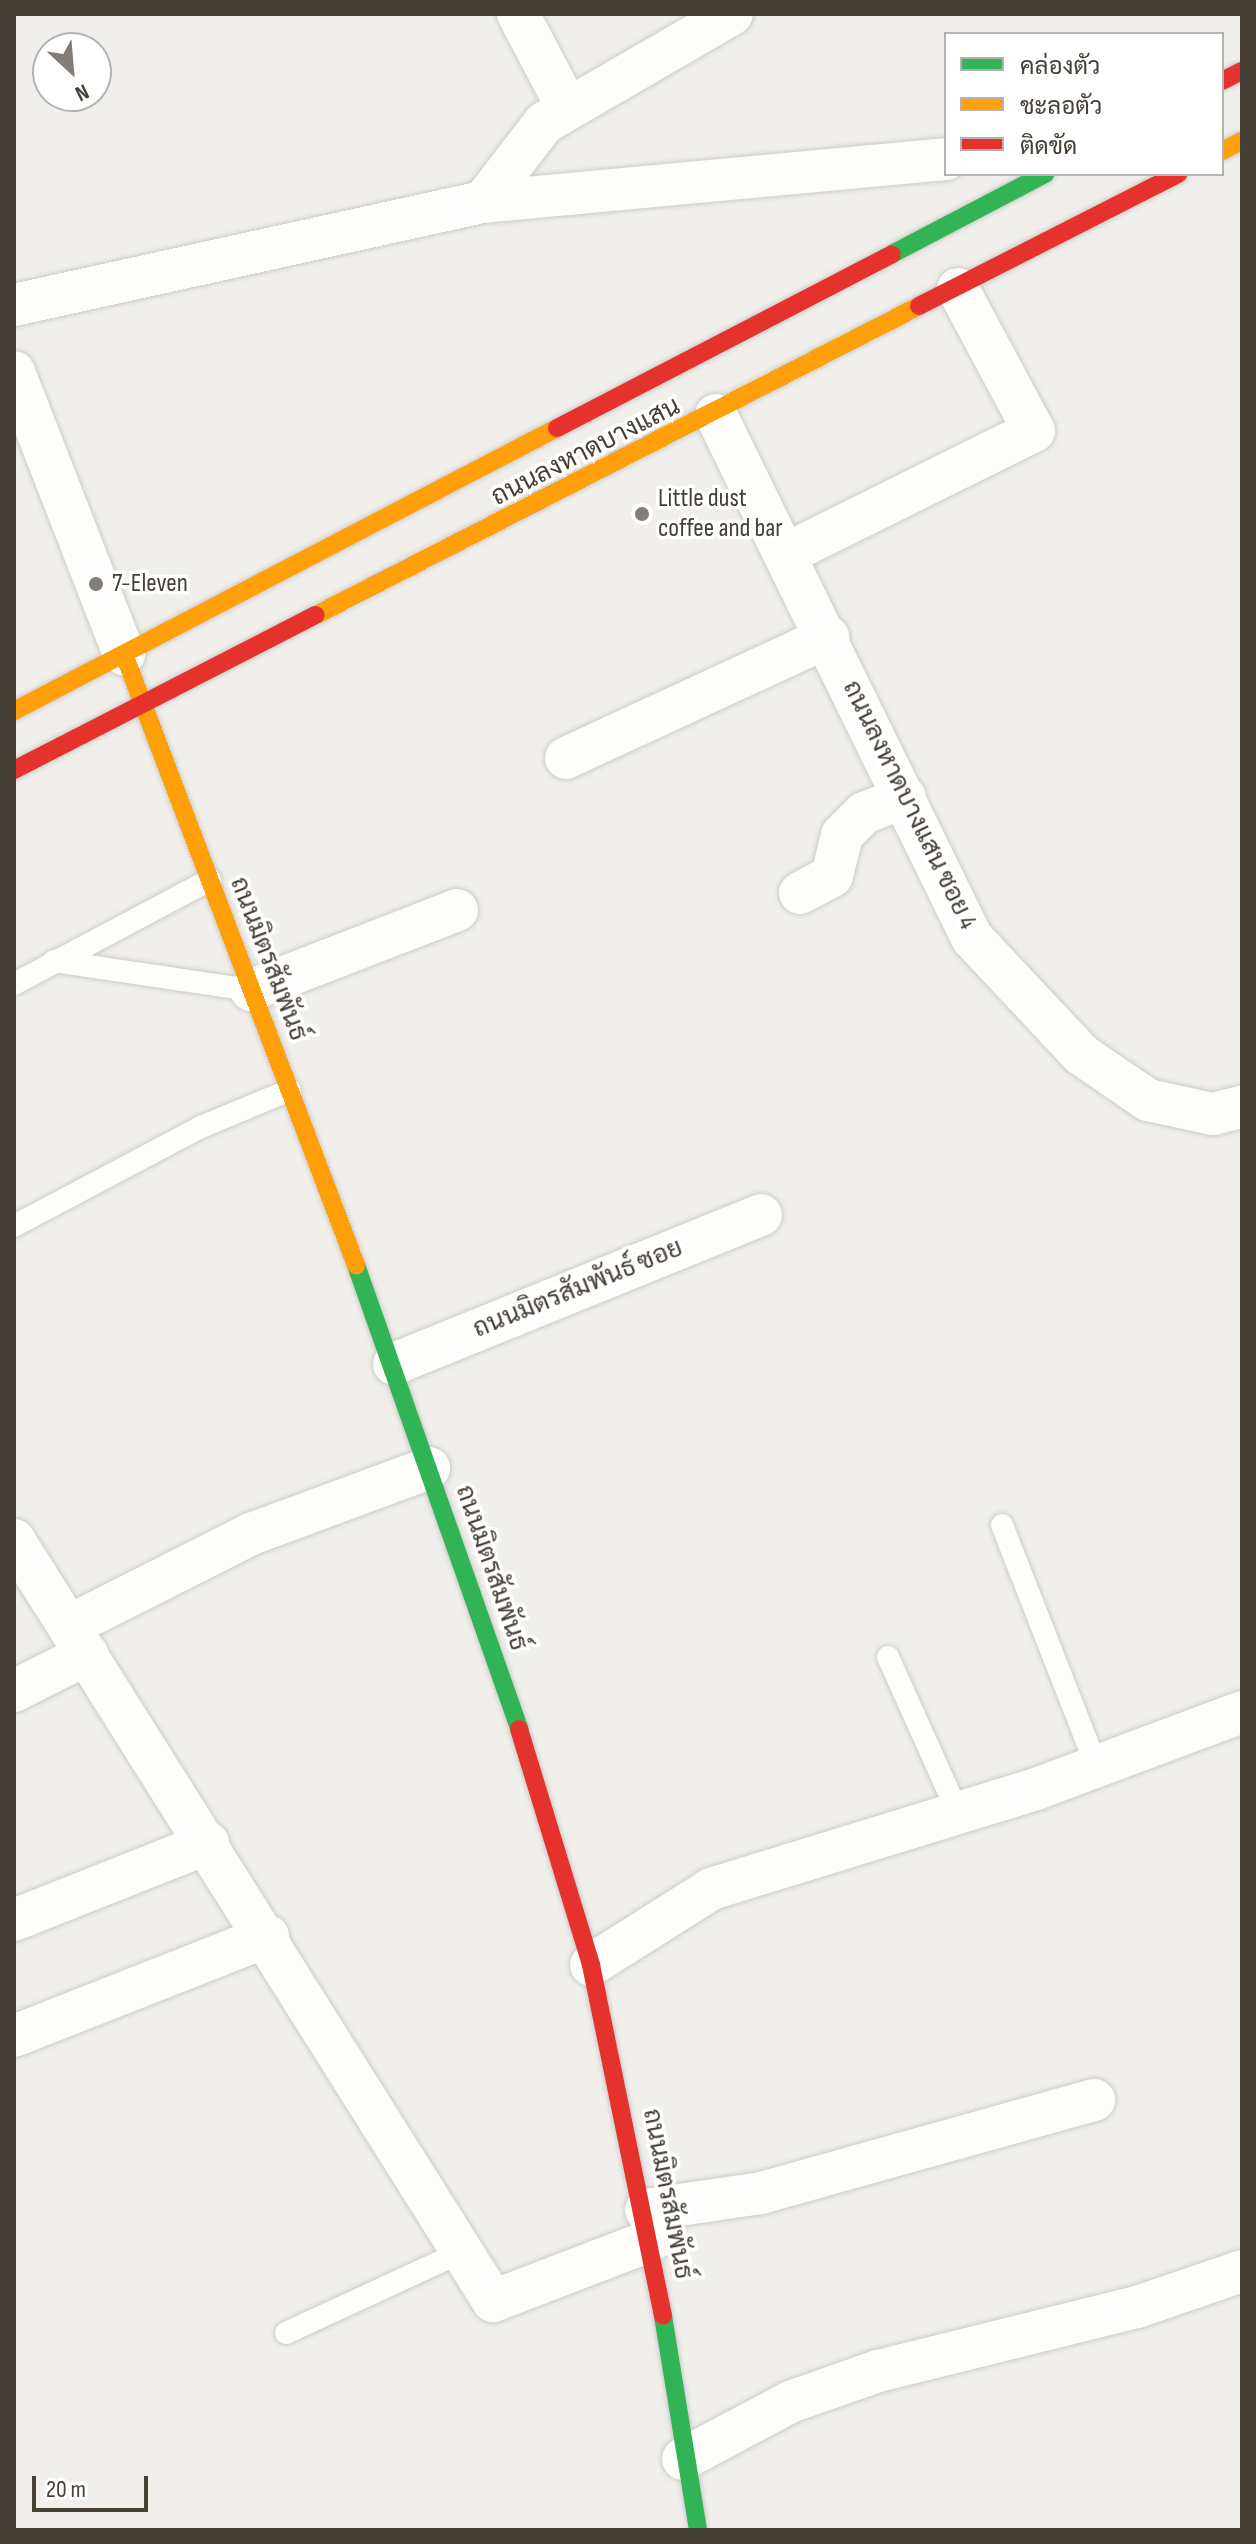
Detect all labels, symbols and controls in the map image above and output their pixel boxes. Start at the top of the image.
north arrow [32,32,112,112]
legend [944,32,1224,176]
text: คล่องตัว [1020,52,1100,81]
text: N [71,78,93,107]
text: ชะลอตัว [1020,92,1102,121]
text: ติดขัด [1020,132,1077,161]
street label: ถนนลงหาดบางแสน [486,391,686,513]
place label: Little dust coffee and bar [658,483,783,544]
marker: Little dust coffee and bar [633,505,651,523]
place label: 7-Eleven [112,568,188,600]
marker: 7-Eleven [87,575,105,593]
street label: ถนนลงหาดบางแสน ซอย 4 [835,676,983,934]
street label: ถนนมิตรสัมพันธ์ [222,873,314,1045]
street label: ถนนมิตรสัมพันธ์ ซอย [469,1233,687,1345]
street label: ถนนมิตรสัมพันธ์ [448,1481,534,1655]
street label: ถนนมิตรสัมพันธ์ [635,2106,699,2282]
scale bar [36,2460,152,2510]
text: 20 m [46,2475,86,2504]

